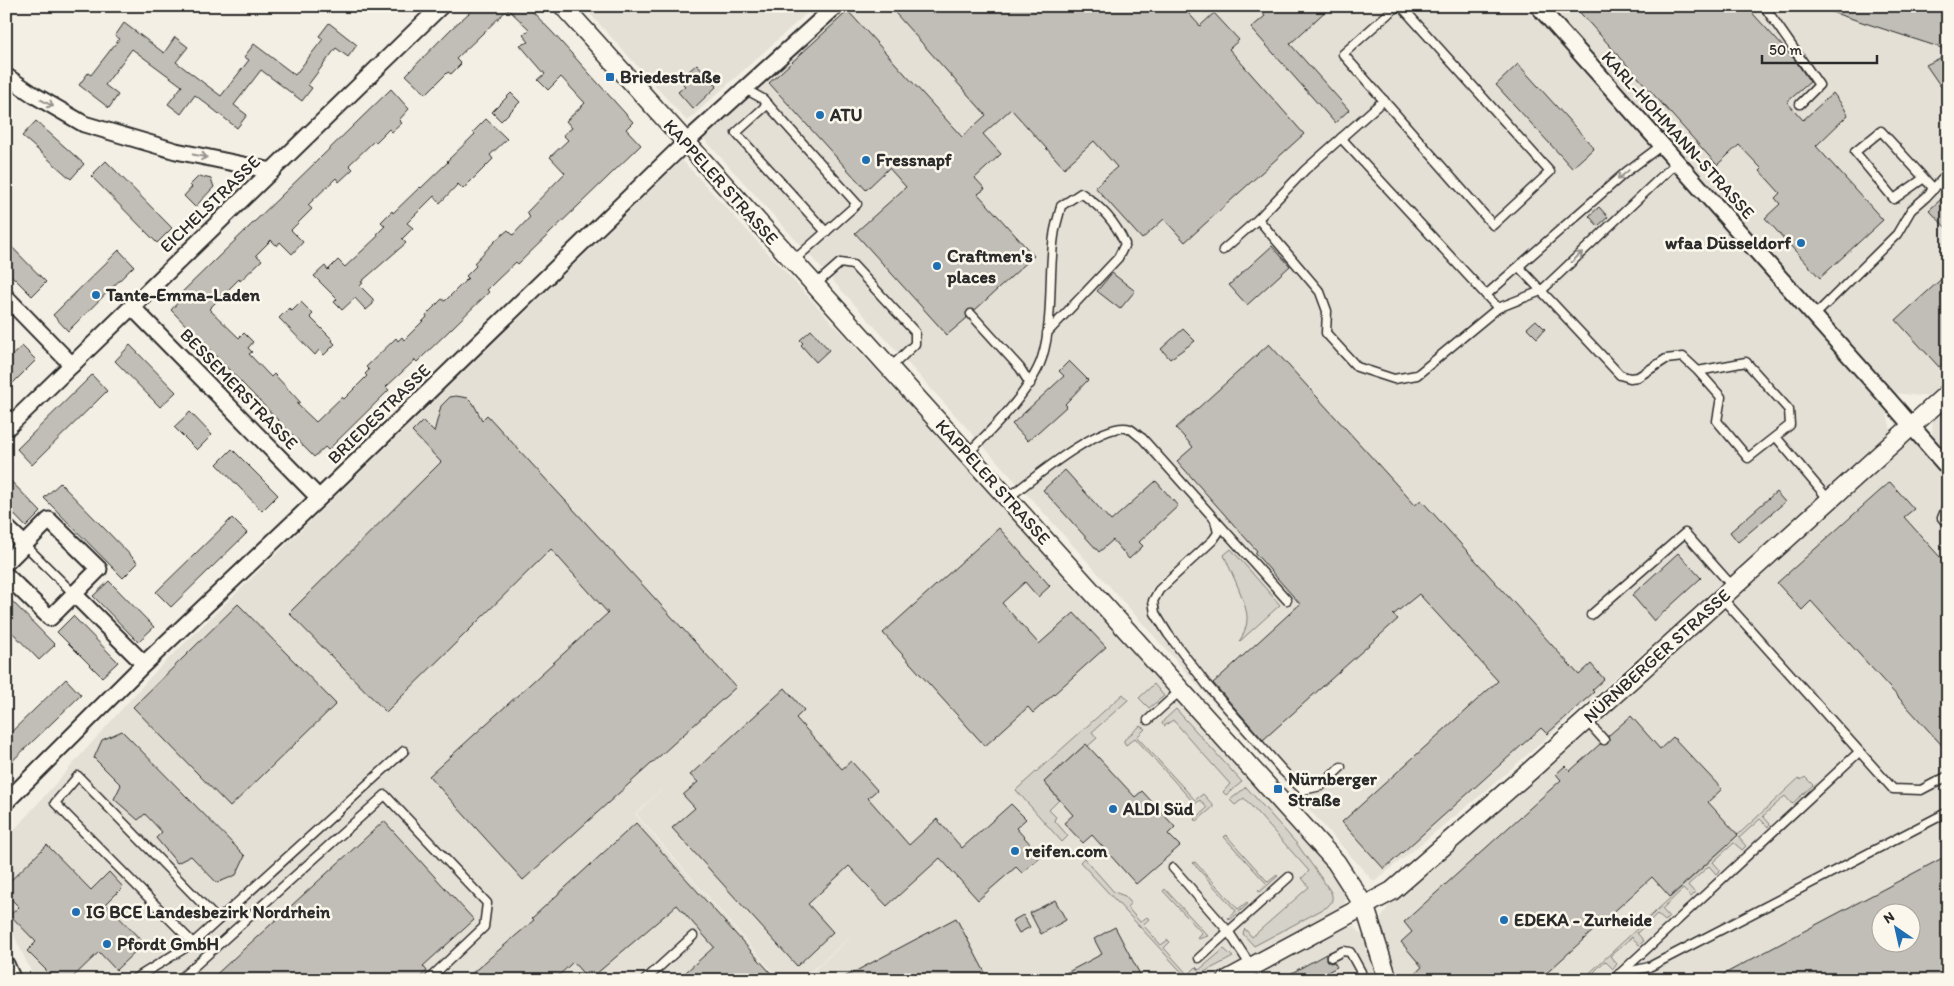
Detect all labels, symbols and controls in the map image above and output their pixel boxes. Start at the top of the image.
scale bar [1762,32,1876,64]
text: 50 m [1769,41,1802,59]
street label: KARL-HOHMANN-STRASSE [1597,46,1759,224]
place label: Briedestraße [620,66,721,88]
marker: Briedestraße [604,71,616,83]
one-way arrow [39,98,54,108]
place label: ATU [829,104,863,126]
marker: ATU [814,109,826,121]
street label: KAPPELER STRASSE [659,115,783,249]
place label: Fressnapf [876,149,953,171]
street label: EICHELSTRASSE [155,151,265,257]
one-way arrow [191,151,207,161]
marker: Fressnapf [860,154,872,166]
one-way arrow [1617,169,1630,180]
place label: wfaa Düsseldorf [1665,232,1791,254]
marker: wfaa Düsseldorf [1795,237,1807,249]
place label: Craftmen's places [946,245,1033,288]
one-way arrow [1570,251,1583,263]
marker: Craftmen's places [931,260,943,272]
place label: Tante-Emma-Laden [105,284,261,306]
marker: Tante-Emma-Laden [90,289,102,301]
street label: BESSEMERSTRASSE [175,324,303,454]
street label: BRIEDESTRASSE [323,359,435,469]
street label: KAPPELER STRASSE [931,415,1055,549]
street label: NÜRNBERGER STRASSE [1579,584,1735,728]
place label: Nürnberger Straße [1288,768,1378,811]
marker: Nürnberger Straße [1272,783,1284,795]
place label: ALDI Süd [1122,798,1195,820]
marker: ALDI Süd [1107,803,1119,815]
place label: reifen.com [1025,840,1108,862]
marker: reifen.com [1009,845,1021,857]
place label: IG BCE Landesbezirk Nordrhein [86,901,331,923]
north arrow [1872,904,1922,954]
marker: IG BCE Landesbezirk Nordrhein [70,906,82,918]
text: N [1880,908,1898,927]
place label: EDEKA - Zurheide [1514,909,1652,931]
marker: EDEKA - Zurheide [1498,914,1510,926]
place label: Pfordt GmbH [117,933,219,955]
marker: Pfordt GmbH [101,938,113,950]

